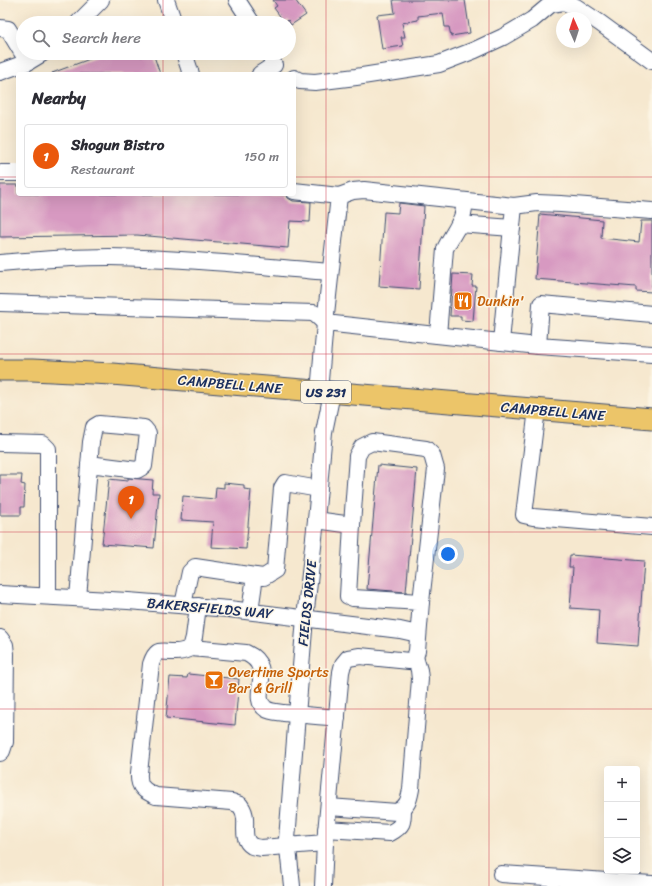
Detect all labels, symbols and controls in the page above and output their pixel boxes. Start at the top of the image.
north arrow [556,12,592,48]
search box [16,16,296,60]
text: Search here [62,25,141,51]
icon: search [30,27,52,49]
text: Nearby [32,83,86,113]
text: Shogun Bistro [71,132,164,158]
text: 1 [43,145,49,168]
text: 150 m [244,145,279,168]
text: Restaurant [71,158,135,181]
place label: Dunkin' [477,289,525,314]
restaurant icon: Dunkin' [452,290,474,312]
street label: CAMPBELL LANE [177,368,284,402]
road number: US 231 [301,381,351,403]
street label: CAMPBELL LANE [500,395,607,429]
pin: 1 [118,486,144,519]
your location [438,544,458,564]
street label: FIELDS DRIVE [291,557,325,647]
street label: BAKERSFIELDS WAY [146,591,275,627]
place label: Overtime Sports Bar & Grill [228,660,329,701]
bar icon: Overtime Sports Bar & Grill [203,669,225,691]
map controls [604,766,640,874]
button: + [604,766,640,802]
button: − [604,802,640,838]
button: layers [604,838,640,874]

